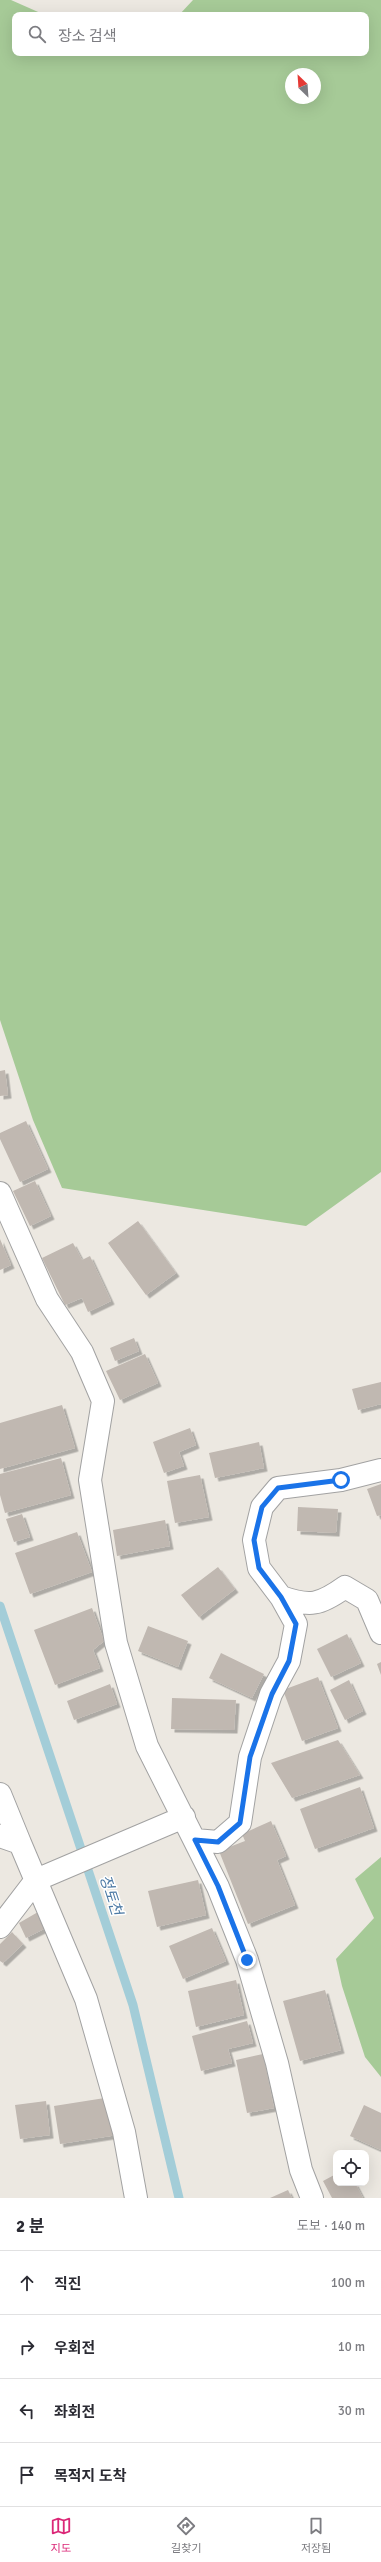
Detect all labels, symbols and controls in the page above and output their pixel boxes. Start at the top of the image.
search box [12,12,369,56]
icon: search [26,23,48,45]
text: 장소 검색 [58,27,117,45]
north arrow [285,68,321,104]
route start [332,1471,350,1489]
water label: 정토천 [96,1873,127,1920]
route end [238,1951,256,1969]
map controls [333,2150,369,2186]
button: locate [333,2150,369,2186]
text: 2 분 [16,2216,45,2237]
text: 도보 · 140 m [297,2218,365,2234]
icon: ahead [16,2272,38,2294]
text: 직진 [54,2275,82,2293]
text: 100 m [331,2275,365,2291]
icon: right [16,2336,38,2358]
text: 우회전 [54,2339,95,2357]
text: 10 m [338,2339,365,2355]
icon: left [16,2400,38,2422]
text: 좌회전 [54,2403,95,2421]
text: 30 m [338,2403,365,2419]
icon: arrive [16,2464,38,2486]
text: 목적지 도착 [54,2467,126,2485]
tab: 지도 [50,2515,72,2555]
tab: 길찾기 [171,2515,201,2555]
tab: 저장됨 [301,2515,331,2555]

